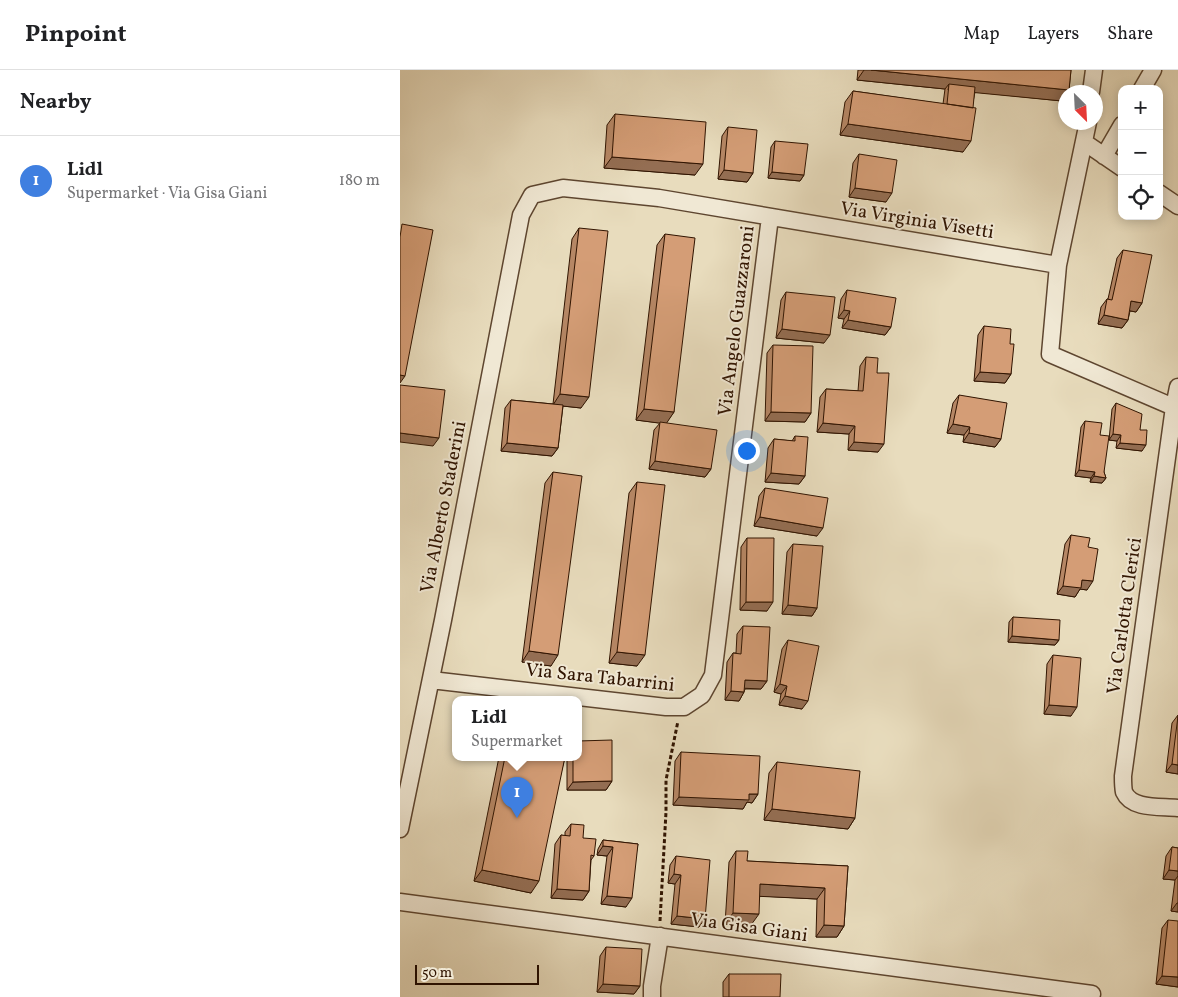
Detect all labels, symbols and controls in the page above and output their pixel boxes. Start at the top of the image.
text: Pinpoint [25,18,127,52]
text: Map [963,22,999,47]
text: Layers [1027,22,1079,47]
text: Share [1107,22,1153,47]
north arrow [1058,85,1103,130]
map controls [1118,85,1163,220]
button: + [1118,85,1163,130]
text: Nearby [20,88,91,117]
button: − [1118,130,1163,175]
text: Lidl [67,157,103,183]
text: 1 [33,170,39,192]
text: 180 m [339,170,380,192]
button: locate [1118,175,1163,220]
text: Supermarket · Via Gisa Giani [67,183,267,205]
street label: Via Virginia Visetti [838,196,996,246]
street label: Via Angelo Guazzaroni [712,224,762,418]
street label: Via Alberto Staderini [415,418,474,595]
your location [734,438,760,464]
street label: Via Carlotta Clerici [1101,536,1149,696]
street label: Via Sara Tabarrini [524,657,676,699]
popup [452,696,582,761]
text: Lidl [471,705,507,731]
text: Supermarket [471,731,563,753]
pin: 1 [501,777,533,818]
street label: Via Gisa Giani [689,907,810,949]
scale bar [415,962,539,985]
text: 50 m [422,964,452,983]

